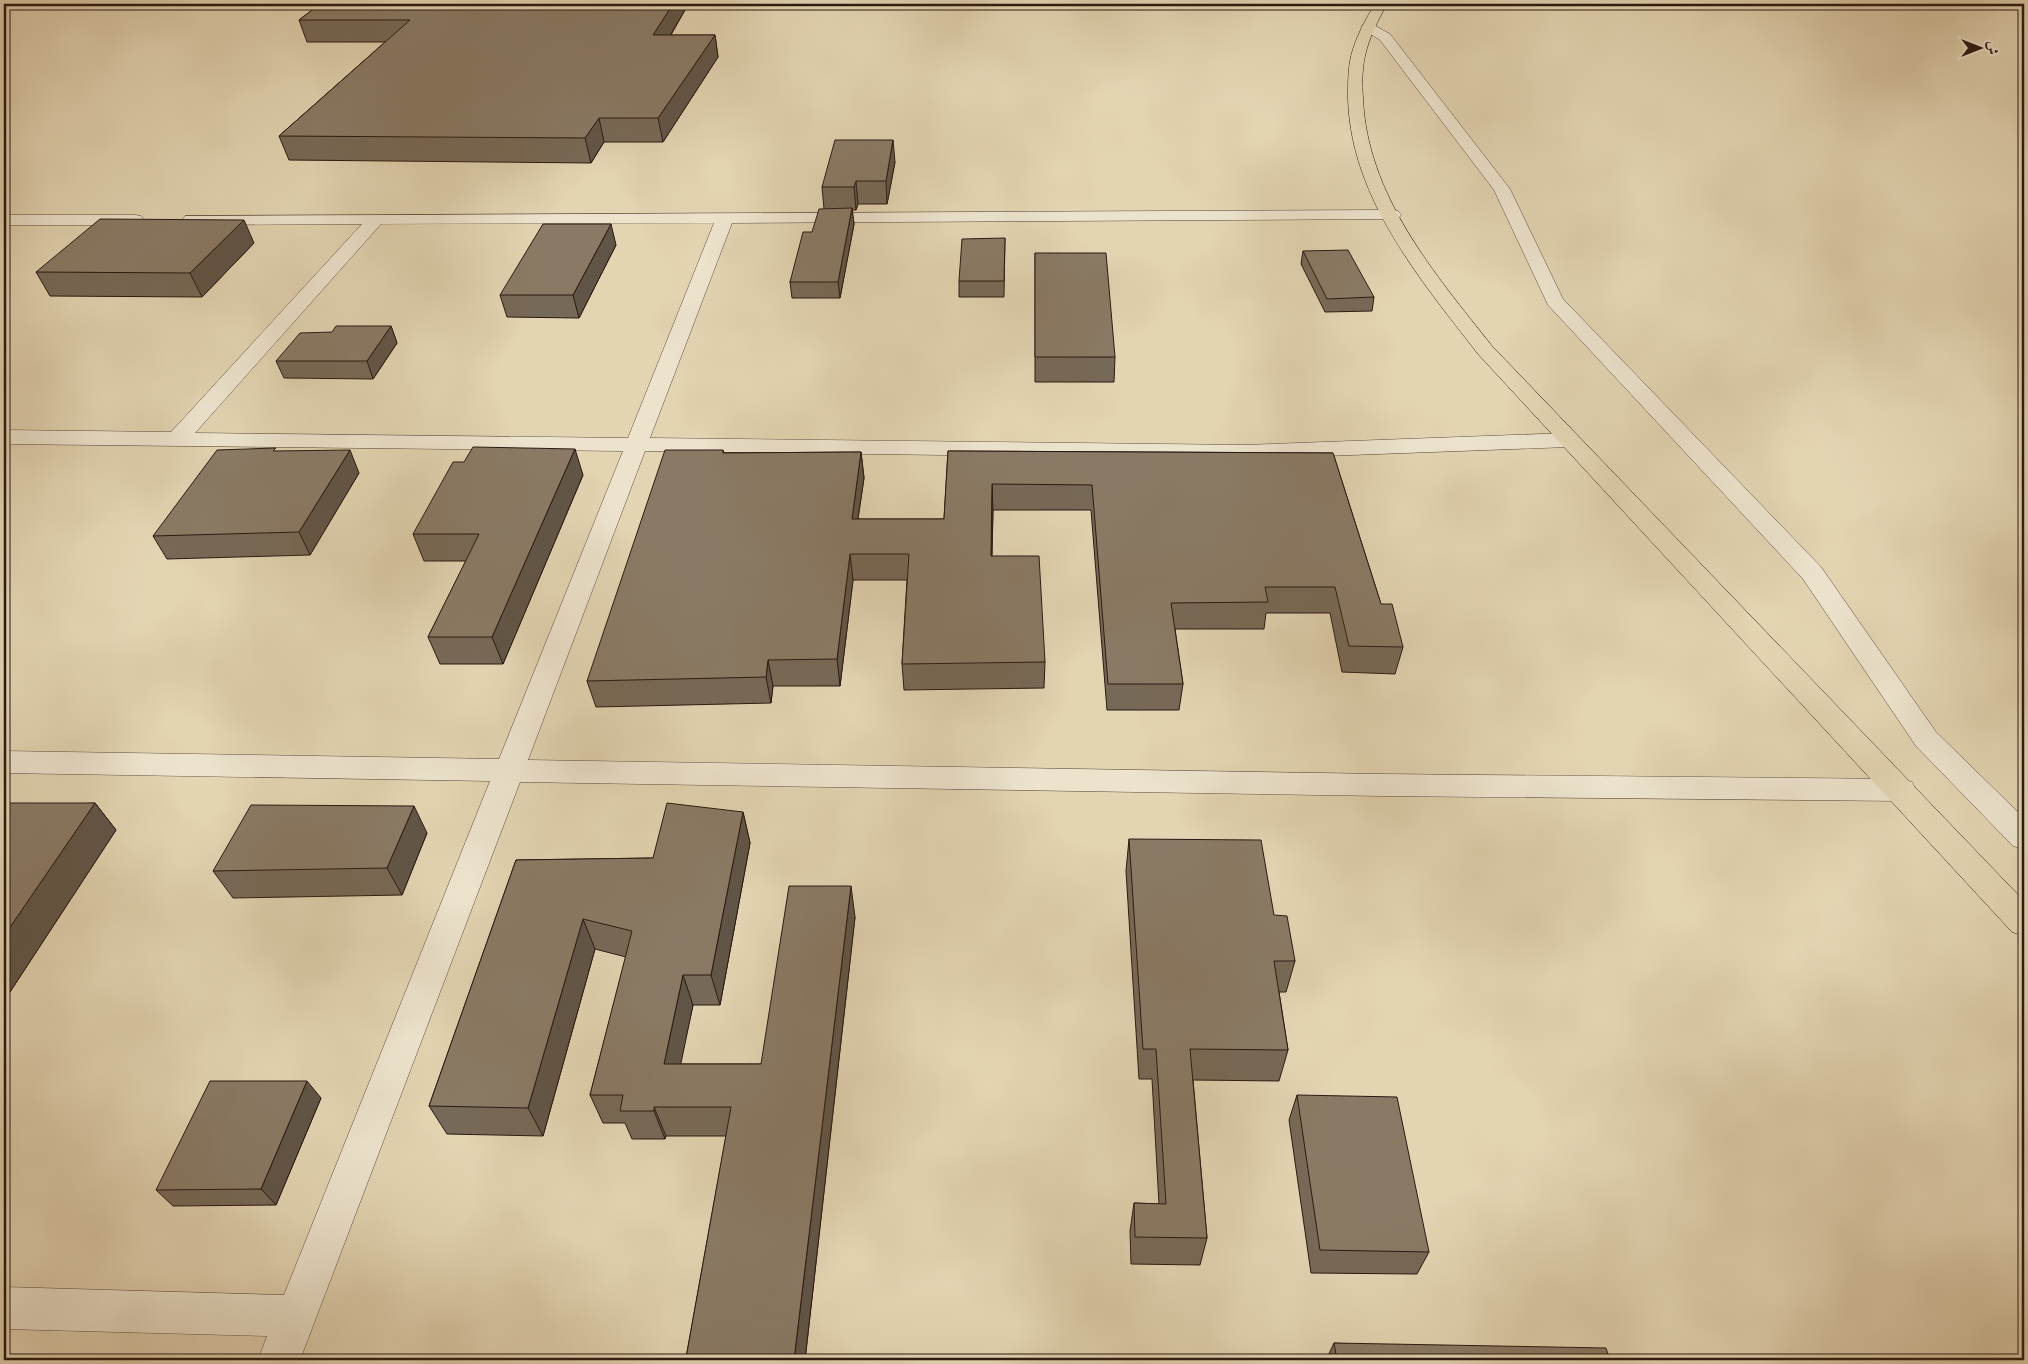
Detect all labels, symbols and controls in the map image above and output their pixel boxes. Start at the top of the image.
north arrow [1956,22,2006,72]
text: ش [1983,41,2001,55]

